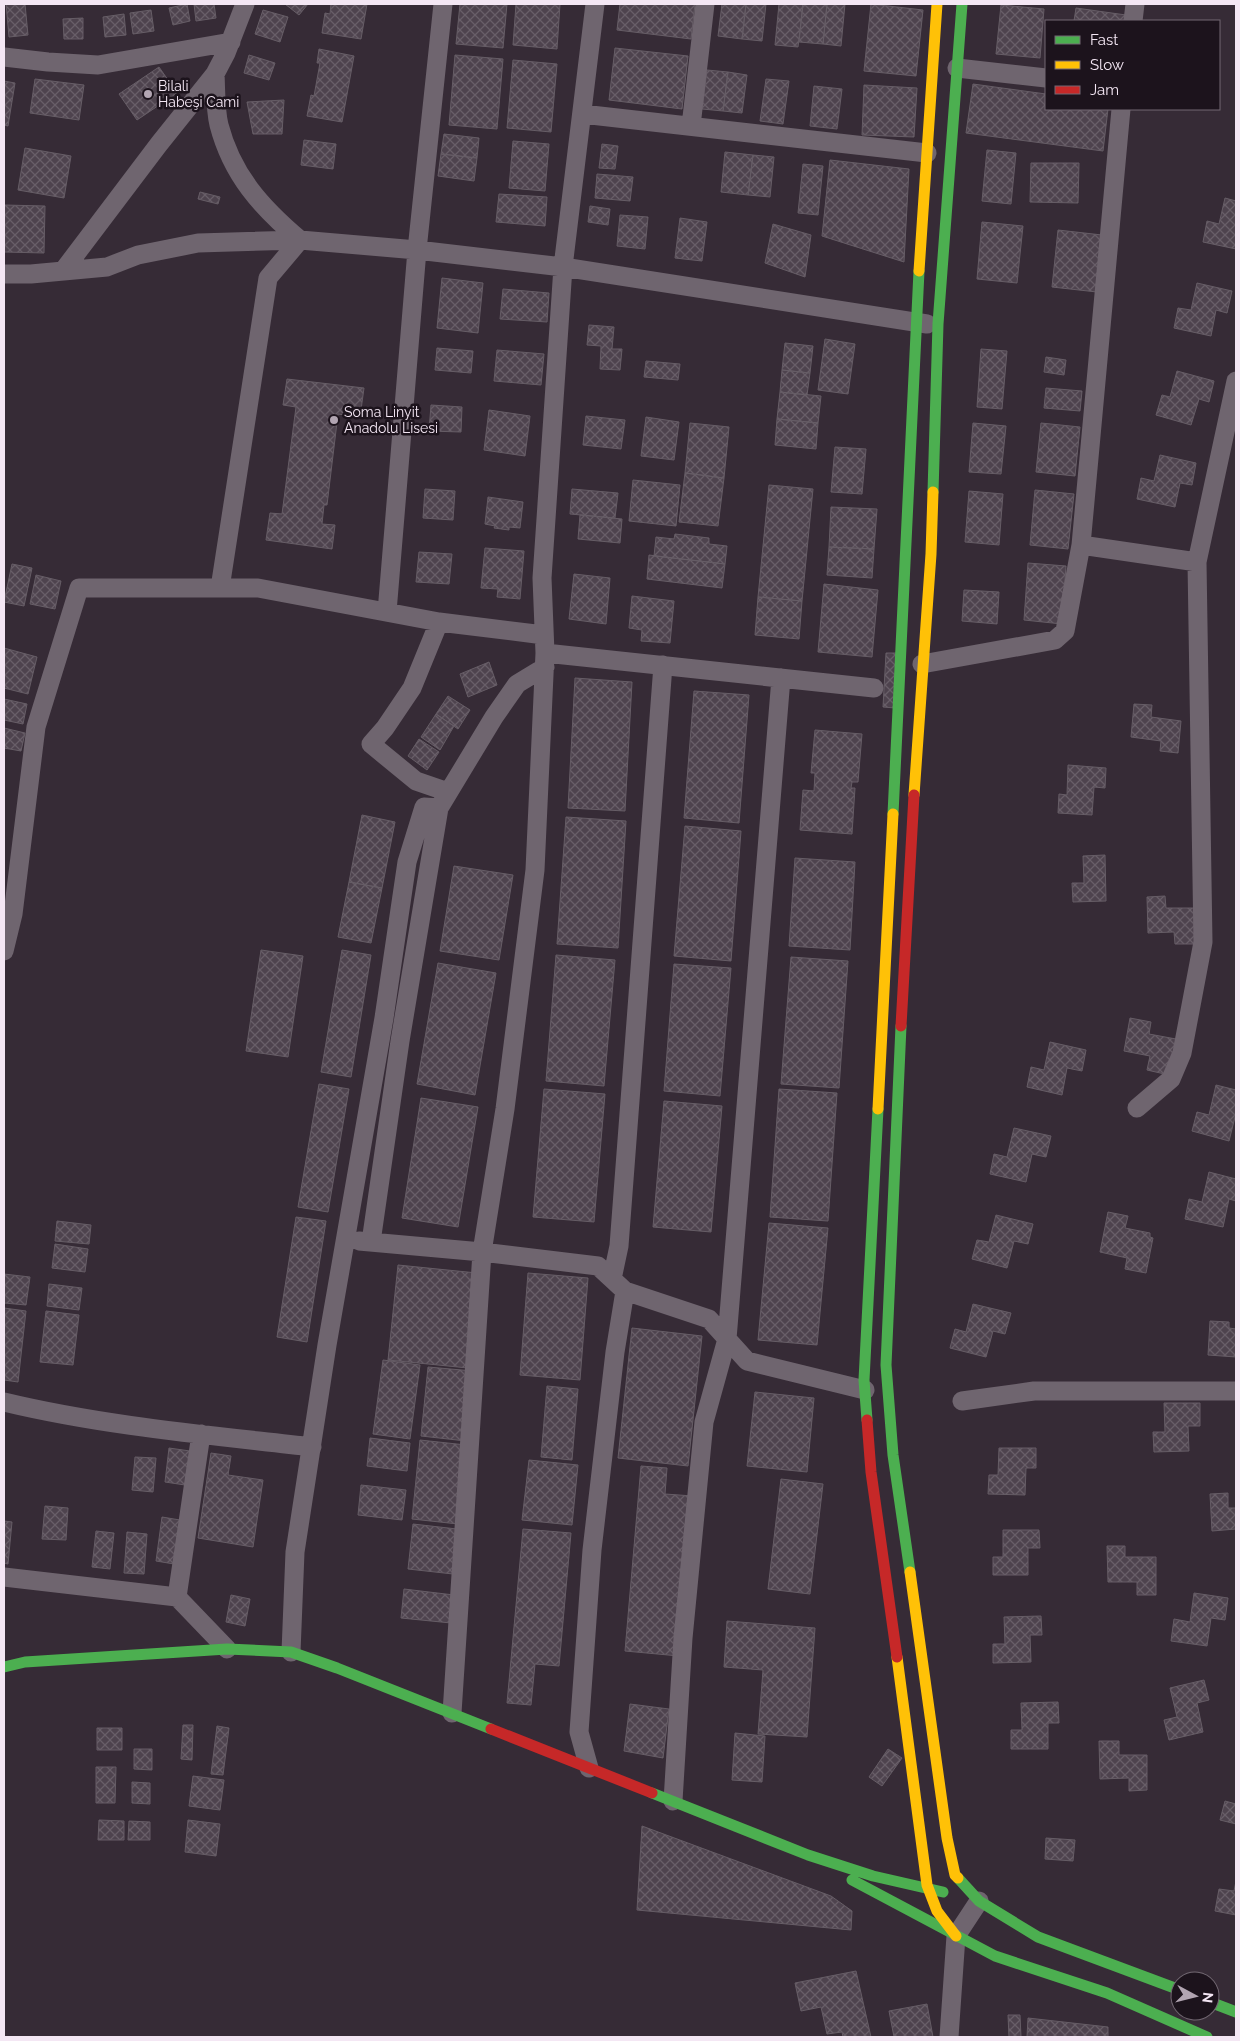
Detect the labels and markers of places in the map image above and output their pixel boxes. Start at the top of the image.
place label: Bilali Habeşi Cami [158,78,239,110]
marker: Bilali Habeşi Cami [142,88,154,100]
place label: Soma Linyit Anadolu Lisesi [344,404,438,436]
marker: Soma Linyit Anadolu Lisesi [328,414,340,426]

